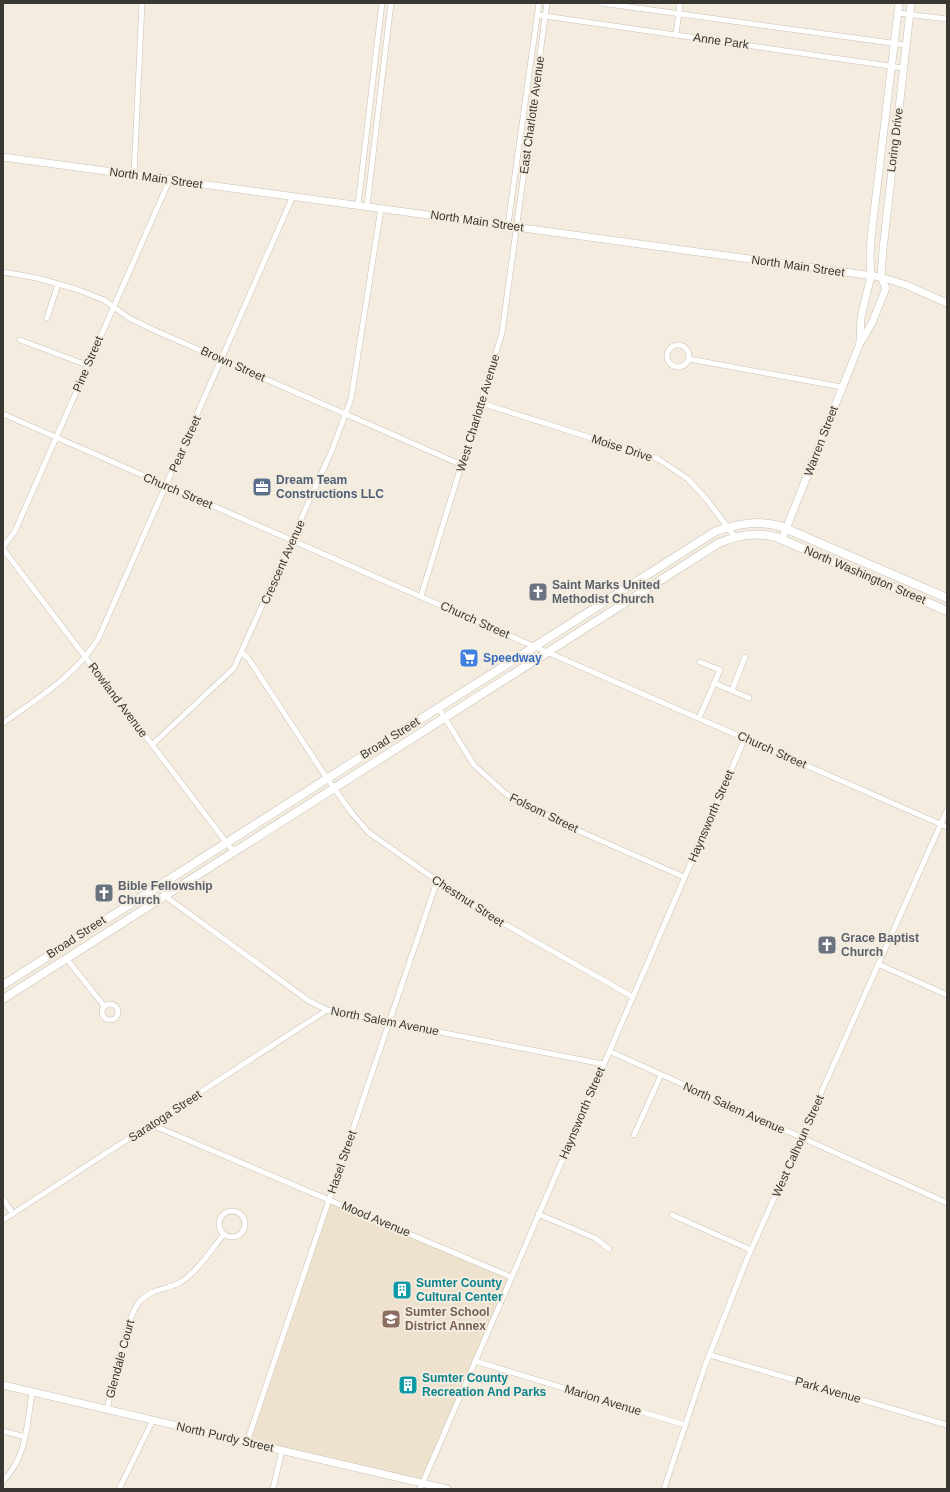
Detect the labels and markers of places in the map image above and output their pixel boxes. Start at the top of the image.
place label: Dream Team Constructions LLC [276,473,384,501]
office icon: Dream Team Constructions LLC [251,476,273,498]
place label: Saint Marks United Methodist Church [552,578,660,606]
church icon: Saint Marks United Methodist Church [527,581,549,603]
supermarket icon: Speedway [458,647,480,669]
place label: Speedway [483,651,542,665]
place label: Bible Fellowship Church [118,879,213,907]
church icon: Bible Fellowship Church [93,882,115,904]
place label: Grace Baptist Church [841,931,919,959]
church icon: Grace Baptist Church [816,934,838,956]
place label: Sumter County Cultural Center [416,1276,503,1304]
building icon: Sumter County Cultural Center [391,1279,413,1301]
place label: Sumter School District Annex [405,1305,490,1333]
school or university icon: Sumter School District Annex [380,1308,402,1330]
place label: Sumter County Recreation And Parks [422,1371,547,1399]
building icon: Sumter County Recreation And Parks [397,1374,419,1396]

